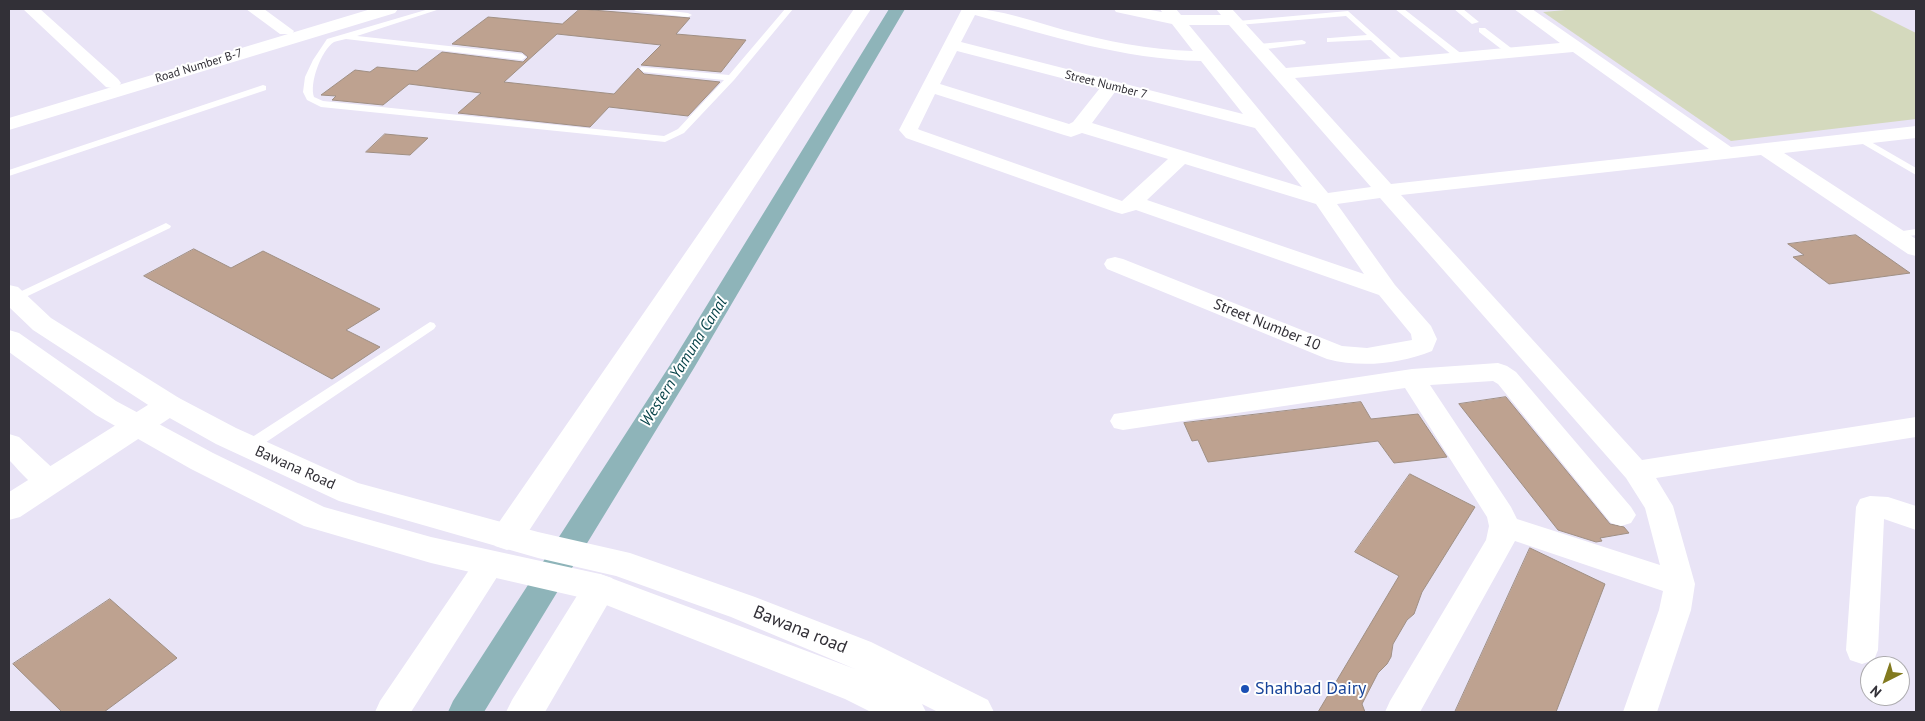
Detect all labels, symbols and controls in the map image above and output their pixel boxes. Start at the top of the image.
street label: Road Number B-7 [154,46,244,86]
street label: Street Number 7 [1063,68,1149,102]
water label: Western Yamuna Canal [637,294,731,430]
street label: Street Number 10 [1211,295,1323,355]
street label: Bawana Road [252,442,338,494]
street label: Bawana road [750,601,850,659]
north arrow [1860,656,1910,706]
place label: Shahbad Dairy [1255,678,1366,700]
text: N [1866,682,1885,701]
marker: Shahbad Dairy [1239,683,1251,695]

